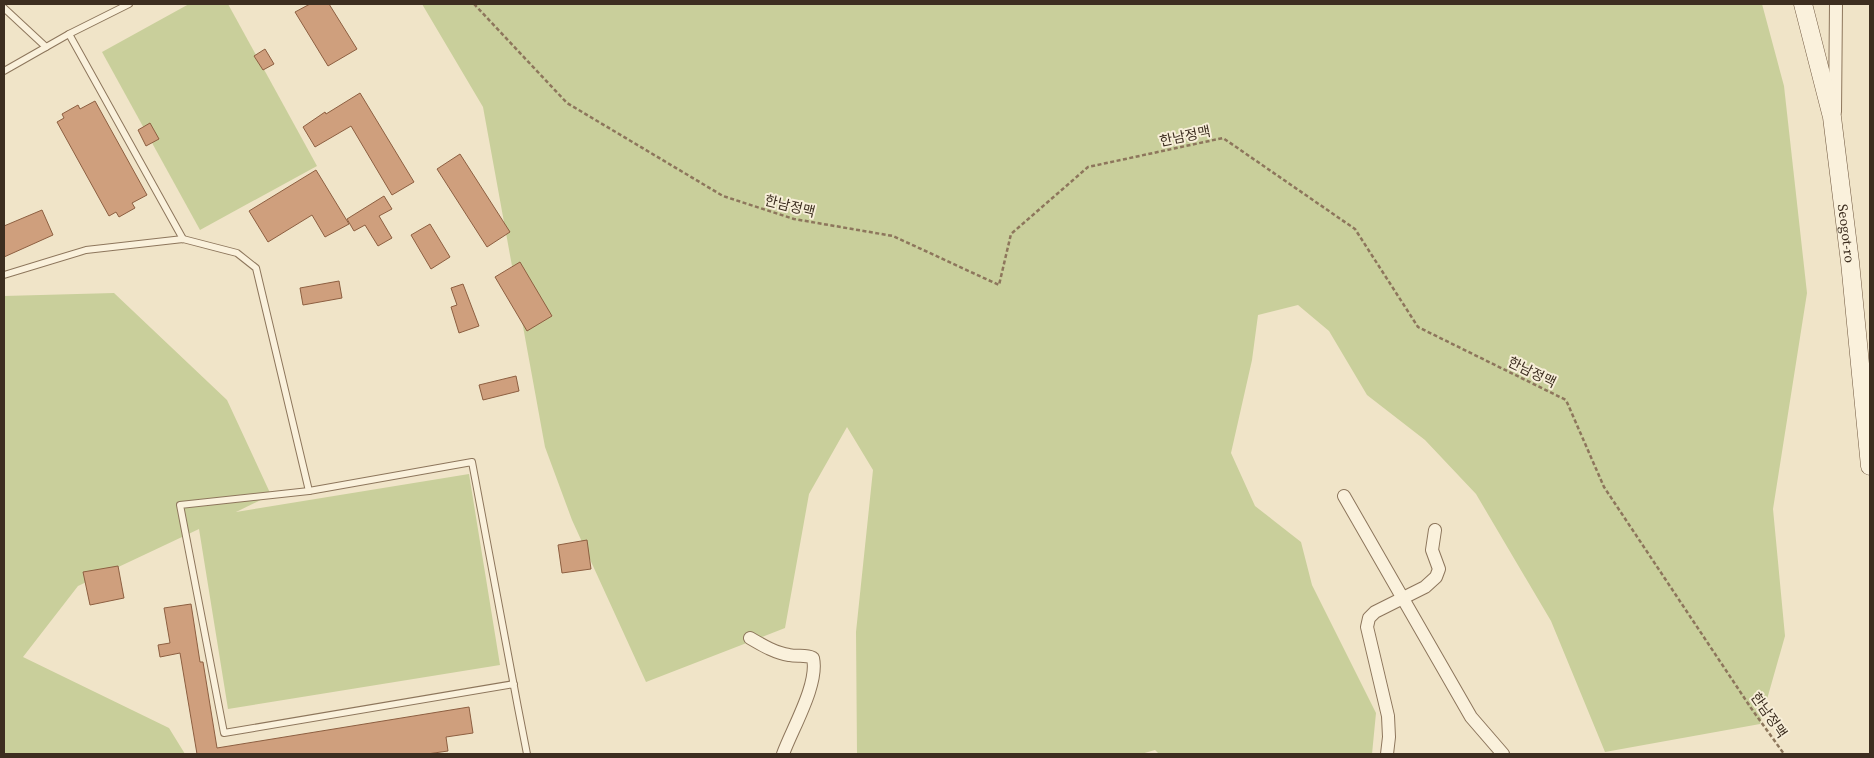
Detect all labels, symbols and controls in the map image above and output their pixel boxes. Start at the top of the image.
street label: 한남정맥 [1158,121,1212,151]
street label: 한남정맥 [763,190,817,222]
street label: Seogot-ro [1833,203,1860,264]
street label: 한남정맥 [1504,352,1560,392]
street label: 한남정맥 [1746,688,1792,742]

